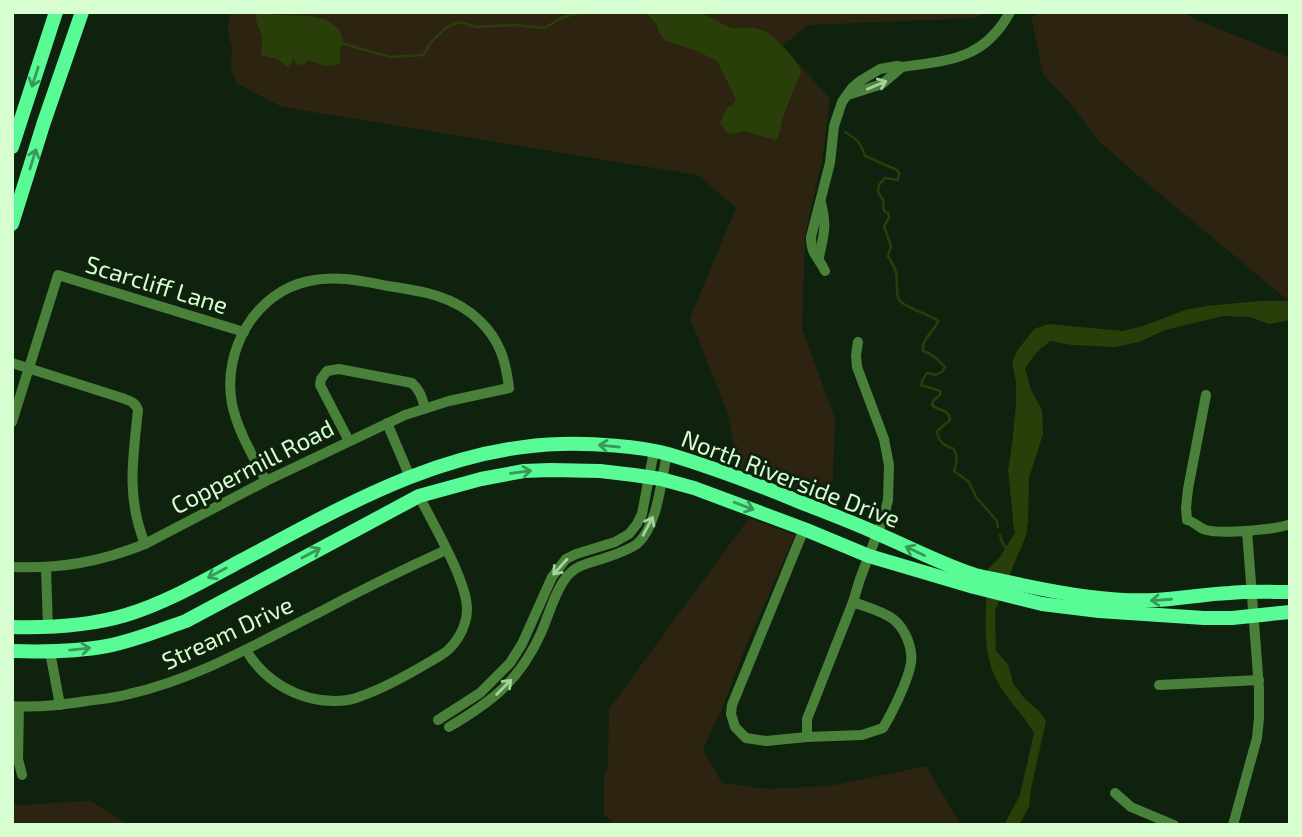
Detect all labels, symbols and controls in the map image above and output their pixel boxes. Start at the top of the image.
one-way arrow [28,66,40,88]
one-way arrow [866,78,887,91]
one-way arrow [27,149,40,171]
street label: Scarcliff Lane [82,249,232,319]
street label: Coppermill Road [166,412,338,520]
street label: North Riverside Drive [678,423,904,533]
one-way arrow [598,439,621,452]
one-way arrow [510,466,532,479]
one-way arrow [732,501,754,513]
one-way arrow [641,517,655,537]
one-way arrow [905,544,926,558]
one-way arrow [300,546,321,559]
one-way arrow [552,558,568,576]
one-way arrow [208,566,228,580]
street label: Stream Drive [157,589,297,675]
one-way arrow [1149,593,1172,606]
one-way arrow [69,643,91,656]
one-way arrow [496,679,513,696]

